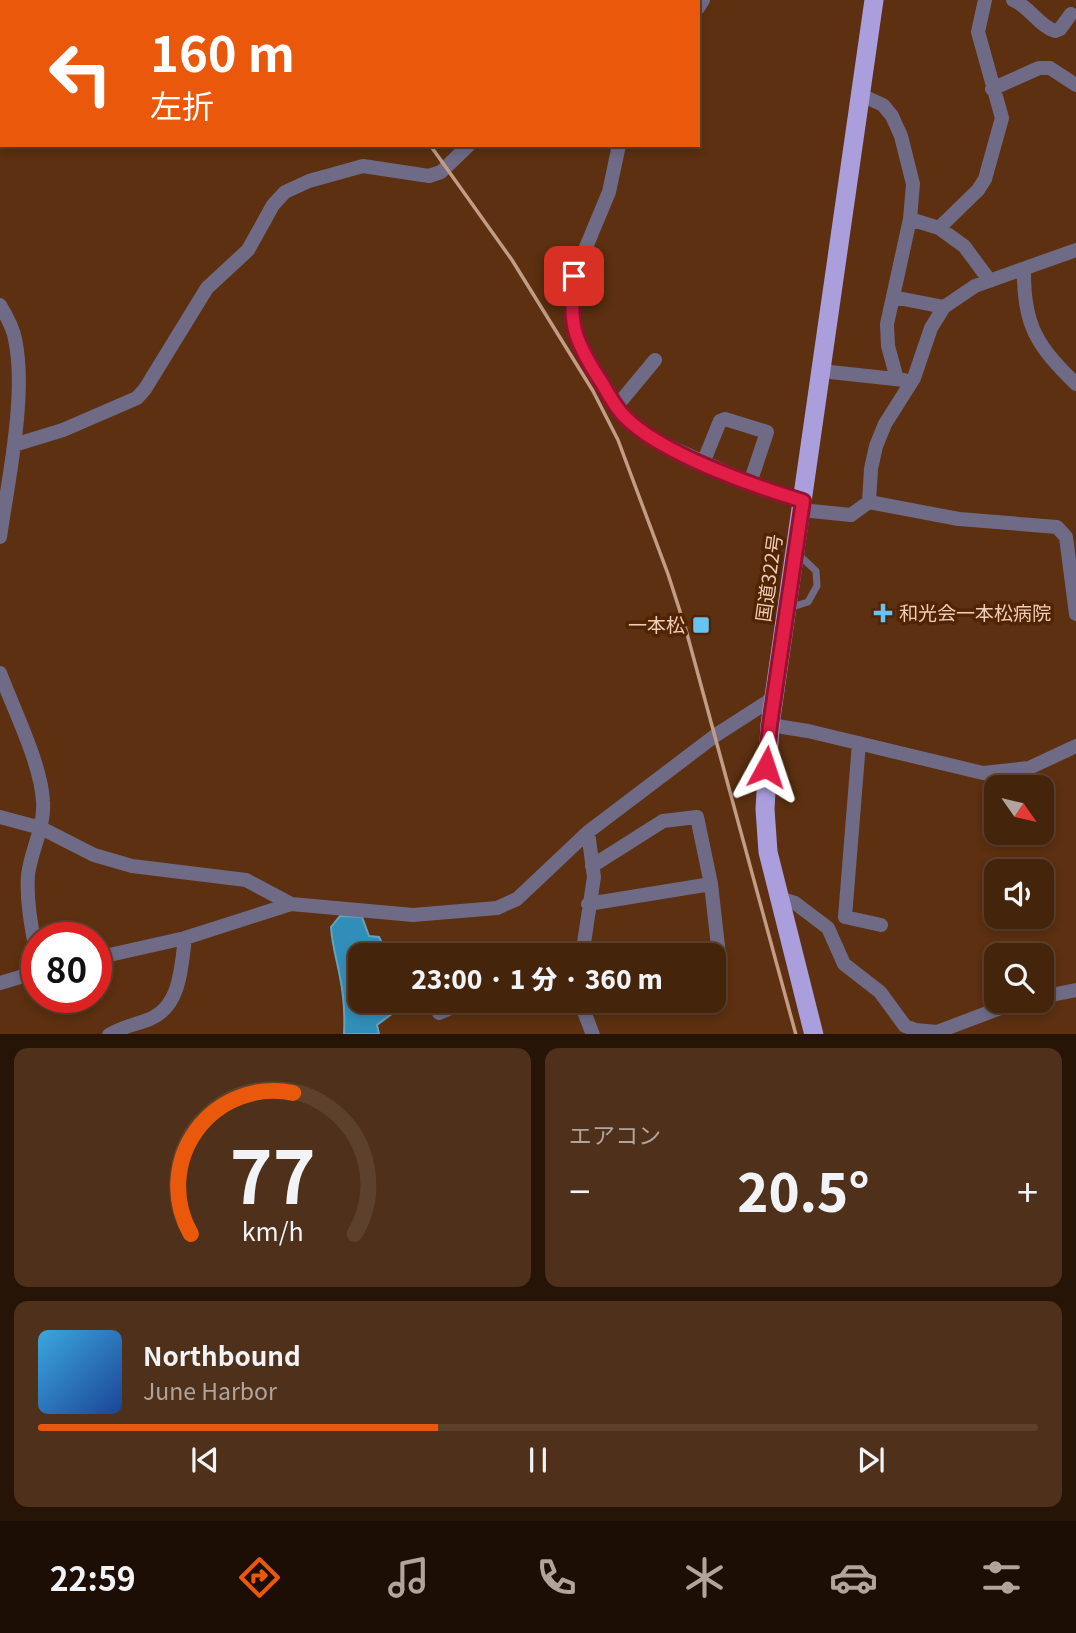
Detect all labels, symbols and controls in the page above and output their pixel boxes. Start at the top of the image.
text: 160 m [150,15,295,86]
icon: left [35,28,126,119]
text: 左折 [150,81,214,127]
pin [544,246,604,306]
icon: arrive [555,257,593,295]
street label: 国道322号 [748,532,787,624]
place label: 和光会一本松病院 [899,598,1051,625]
marker: 和光会一本松病院 [873,603,893,623]
place label: 一本松 [628,610,685,637]
marker: 一本松 [691,615,711,635]
position arrow [729,730,803,804]
north arrow [984,775,1054,845]
map controls [984,775,1054,1013]
button: sound [984,859,1054,929]
speed limit sign: 80 [21,922,112,1013]
button: search [984,943,1054,1013]
text: 23:00 · 1 分 · 360 m [411,959,663,996]
text: エアコン [569,1117,661,1151]
text: 77 [230,1120,315,1225]
text: 20.5° [737,1152,870,1227]
text: − [569,1162,590,1217]
text: + [1017,1162,1038,1217]
text: km/h [242,1211,303,1247]
text: Northbound [143,1336,301,1373]
text: June Harbor [143,1373,277,1407]
icon: previous [186,1441,224,1479]
icon: pause [519,1441,557,1479]
icon: next [852,1441,890,1479]
icon: directions [235,1553,284,1602]
icon: music [384,1553,433,1602]
icon: phone [532,1553,581,1602]
icon: climate [680,1553,729,1602]
icon: car [829,1553,878,1602]
icon: filters [977,1553,1026,1602]
text: 22:59 [50,1554,136,1600]

